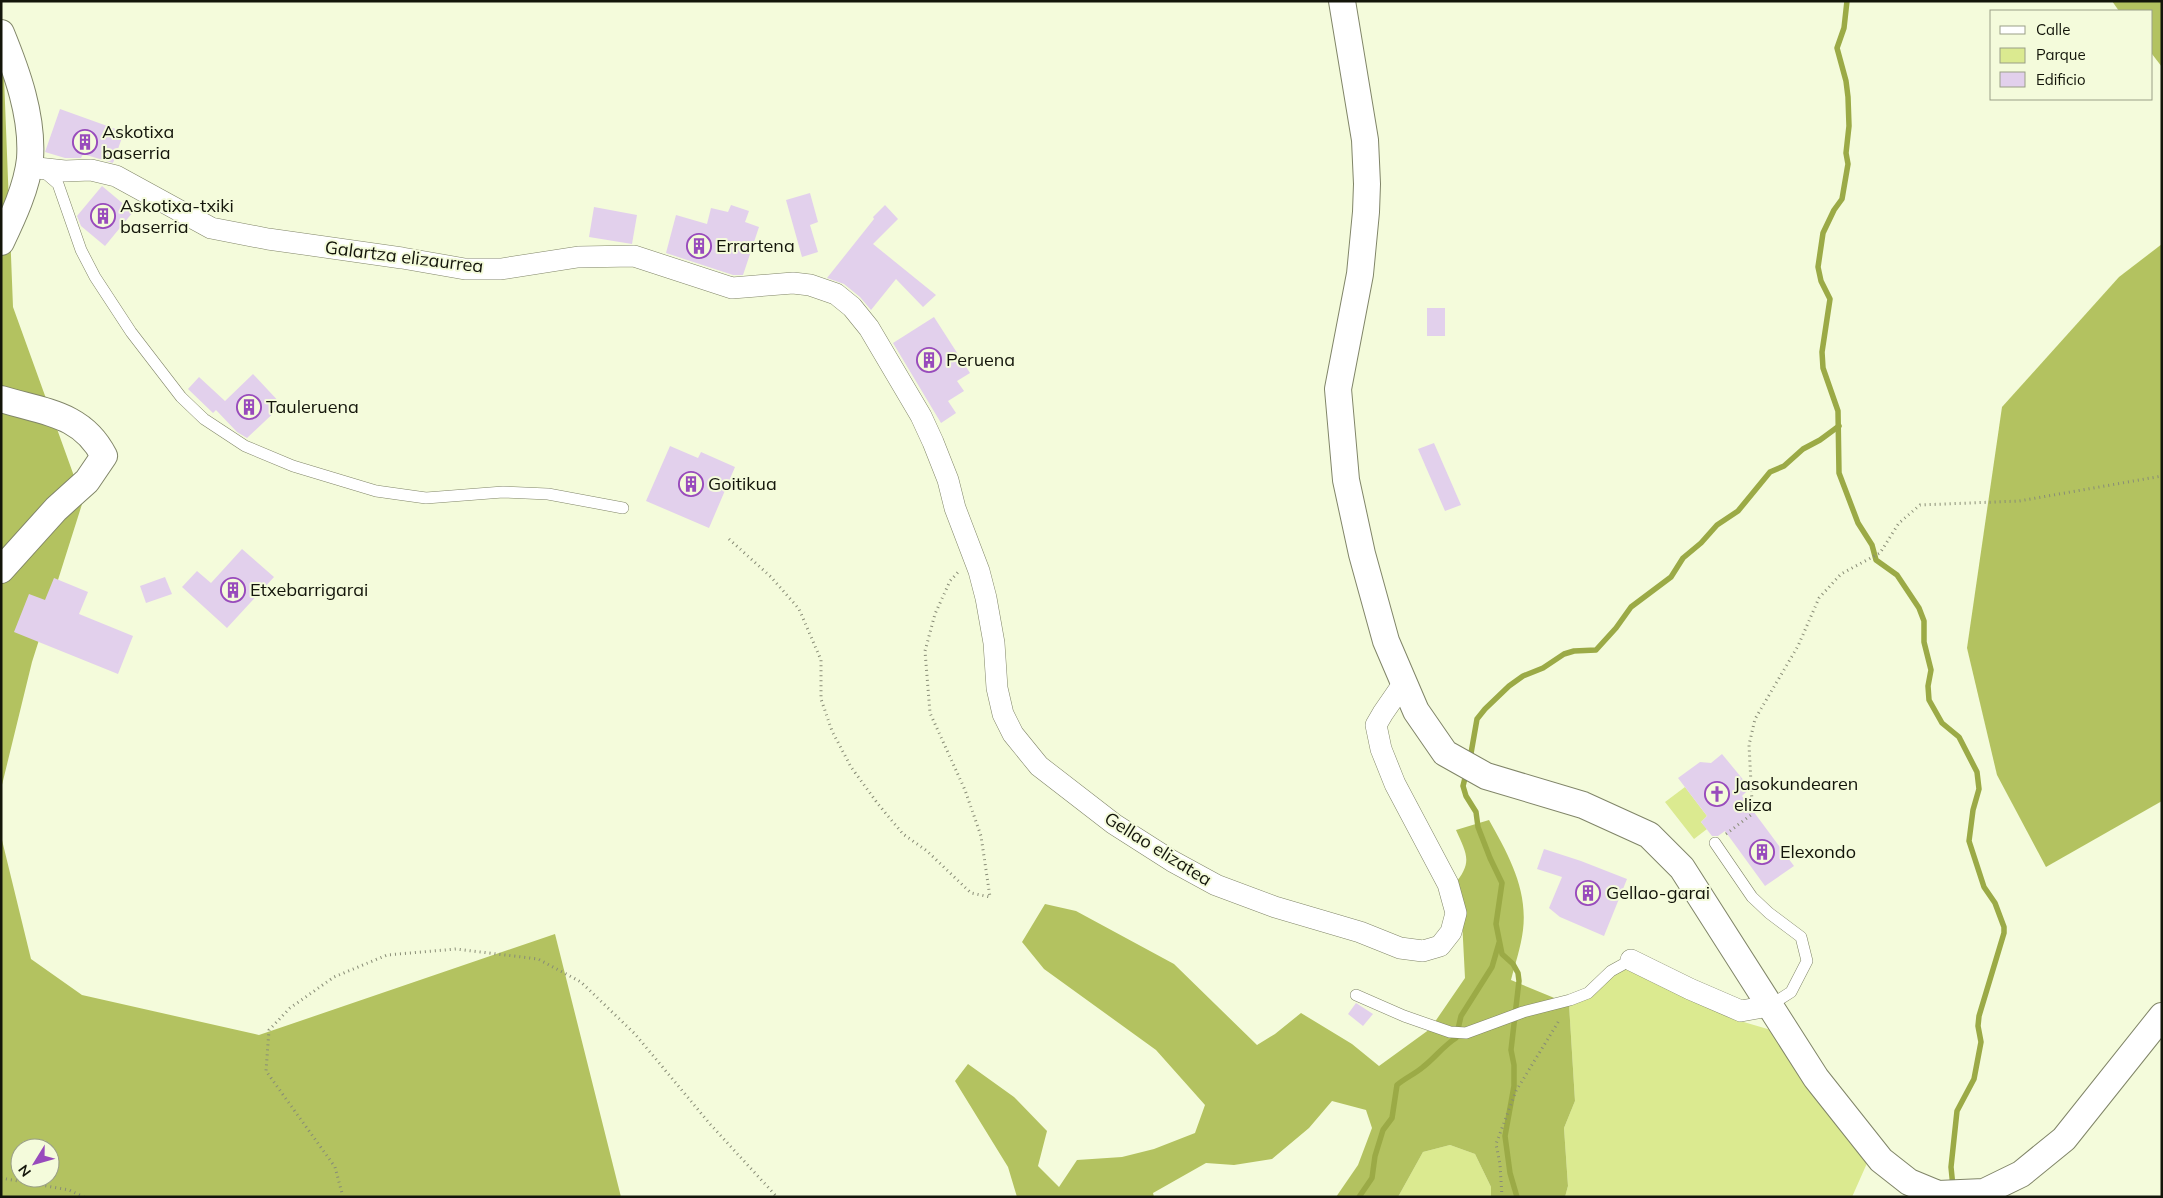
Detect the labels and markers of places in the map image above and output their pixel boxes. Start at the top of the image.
place label: Askotixa baserria [102,120,174,164]
building icon: Askotixa baserria [72,129,98,155]
place label: Askotixa-txiki baserria [120,194,234,238]
building icon: Askotixa-txiki baserria [90,203,116,229]
building icon: Errartena [686,233,712,259]
place label: Errartena [716,234,795,257]
building icon: Peruena [916,347,942,373]
place label: Peruena [946,348,1015,371]
building icon: Tauleruena [236,394,262,420]
place label: Tauleruena [266,395,359,418]
building icon: Goitikua [678,471,704,497]
place label: Goitikua [708,472,777,495]
building icon: Etxebarrigarai [220,577,246,603]
place label: Etxebarrigarai [250,578,368,601]
place label: Jasokundearen eliza [1734,772,1858,816]
church icon: Jasokundearen eliza [1704,781,1730,807]
building icon: Elexondo [1749,839,1775,865]
place label: Elexondo [1780,840,1856,863]
building icon: Gellao-garai [1575,880,1601,906]
place label: Gellao-garai [1606,881,1710,904]

